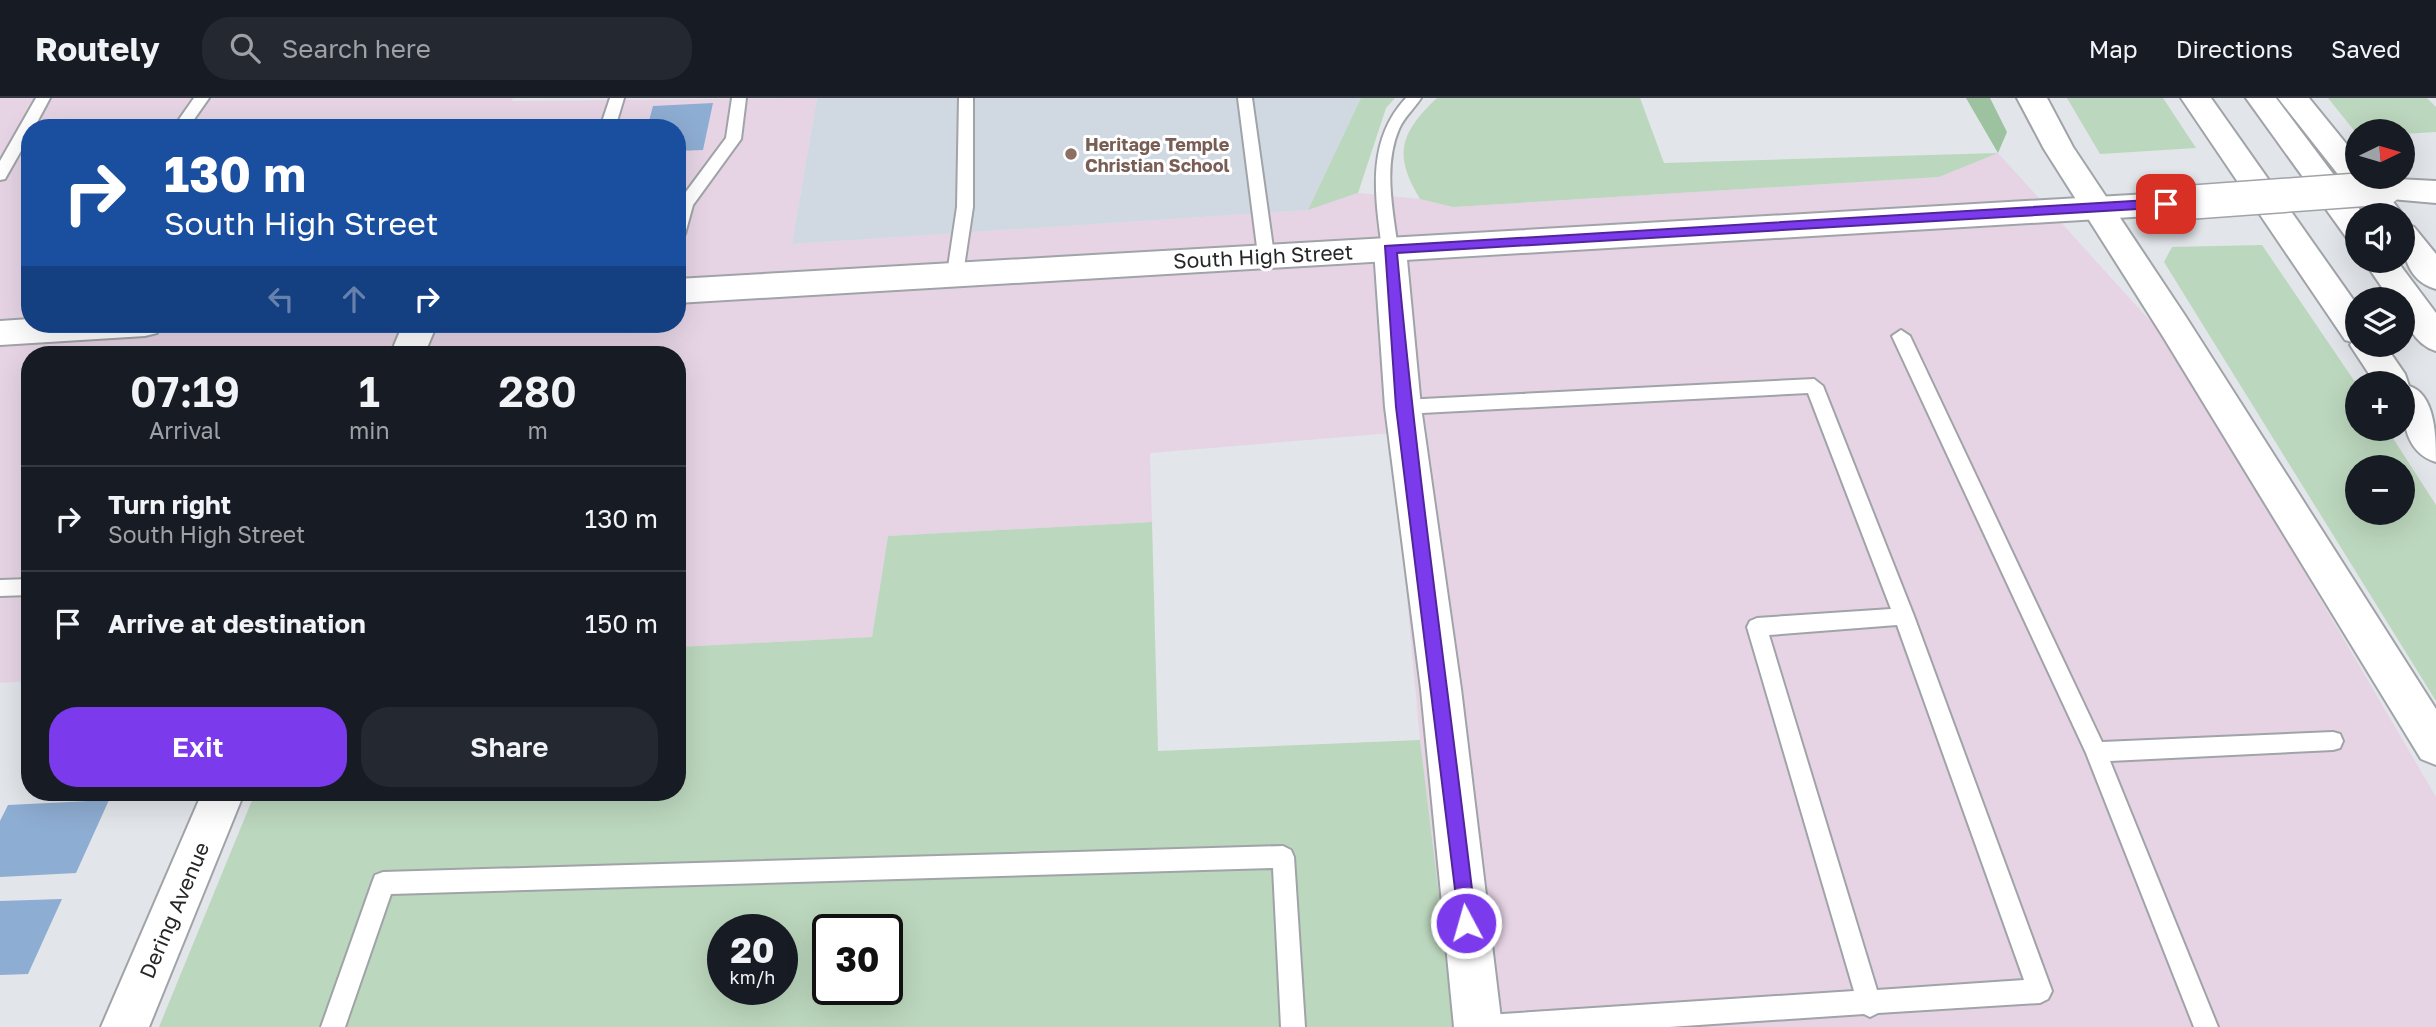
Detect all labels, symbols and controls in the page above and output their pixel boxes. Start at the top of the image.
search box [202,17,692,80]
text: Routely [35,29,160,68]
icon: search [226,29,264,67]
text: Search here [282,33,431,64]
text: Map [2089,34,2138,63]
text: Directions [2176,34,2293,63]
text: Saved [2331,34,2401,63]
north arrow [2345,119,2415,189]
map controls [2345,119,2415,525]
place label: Heritage Temple Christian School [1085,133,1230,176]
text: 130 m [164,144,306,203]
marker: Heritage Temple Christian School [1063,146,1079,162]
icon: right [49,147,140,238]
pin [2136,174,2196,234]
icon: arrive [2147,185,2185,223]
button: sound [2345,203,2415,273]
text: South High Street [164,204,439,242]
street label: South High Street [1172,238,1354,274]
icon: left [262,280,300,318]
icon: ahead [335,280,373,318]
icon: right [408,280,446,318]
button: layers [2345,287,2415,357]
text: 07:19 [130,366,240,416]
text: 1 [359,366,380,416]
text: 280 [499,366,577,416]
button: + [2345,371,2415,441]
text: Arrival [149,416,221,444]
text: min [349,416,390,444]
text: m [528,416,548,444]
button: − [2345,455,2415,525]
text: Turn right [108,489,231,520]
icon: right [49,500,87,538]
text: 130 m [585,503,658,534]
text: South High Street [108,520,305,548]
icon: arrive [49,605,87,643]
text: Arrive at destination [108,608,366,639]
text: 150 m [585,608,658,639]
button: Exit [49,707,347,787]
button: Share [361,707,658,787]
street label: Dering Avenue [134,838,214,982]
position arrow [1429,886,1503,960]
speed limit sign: 30 [812,914,903,1005]
text: 20 [730,929,775,971]
text: km/h [730,966,775,988]

